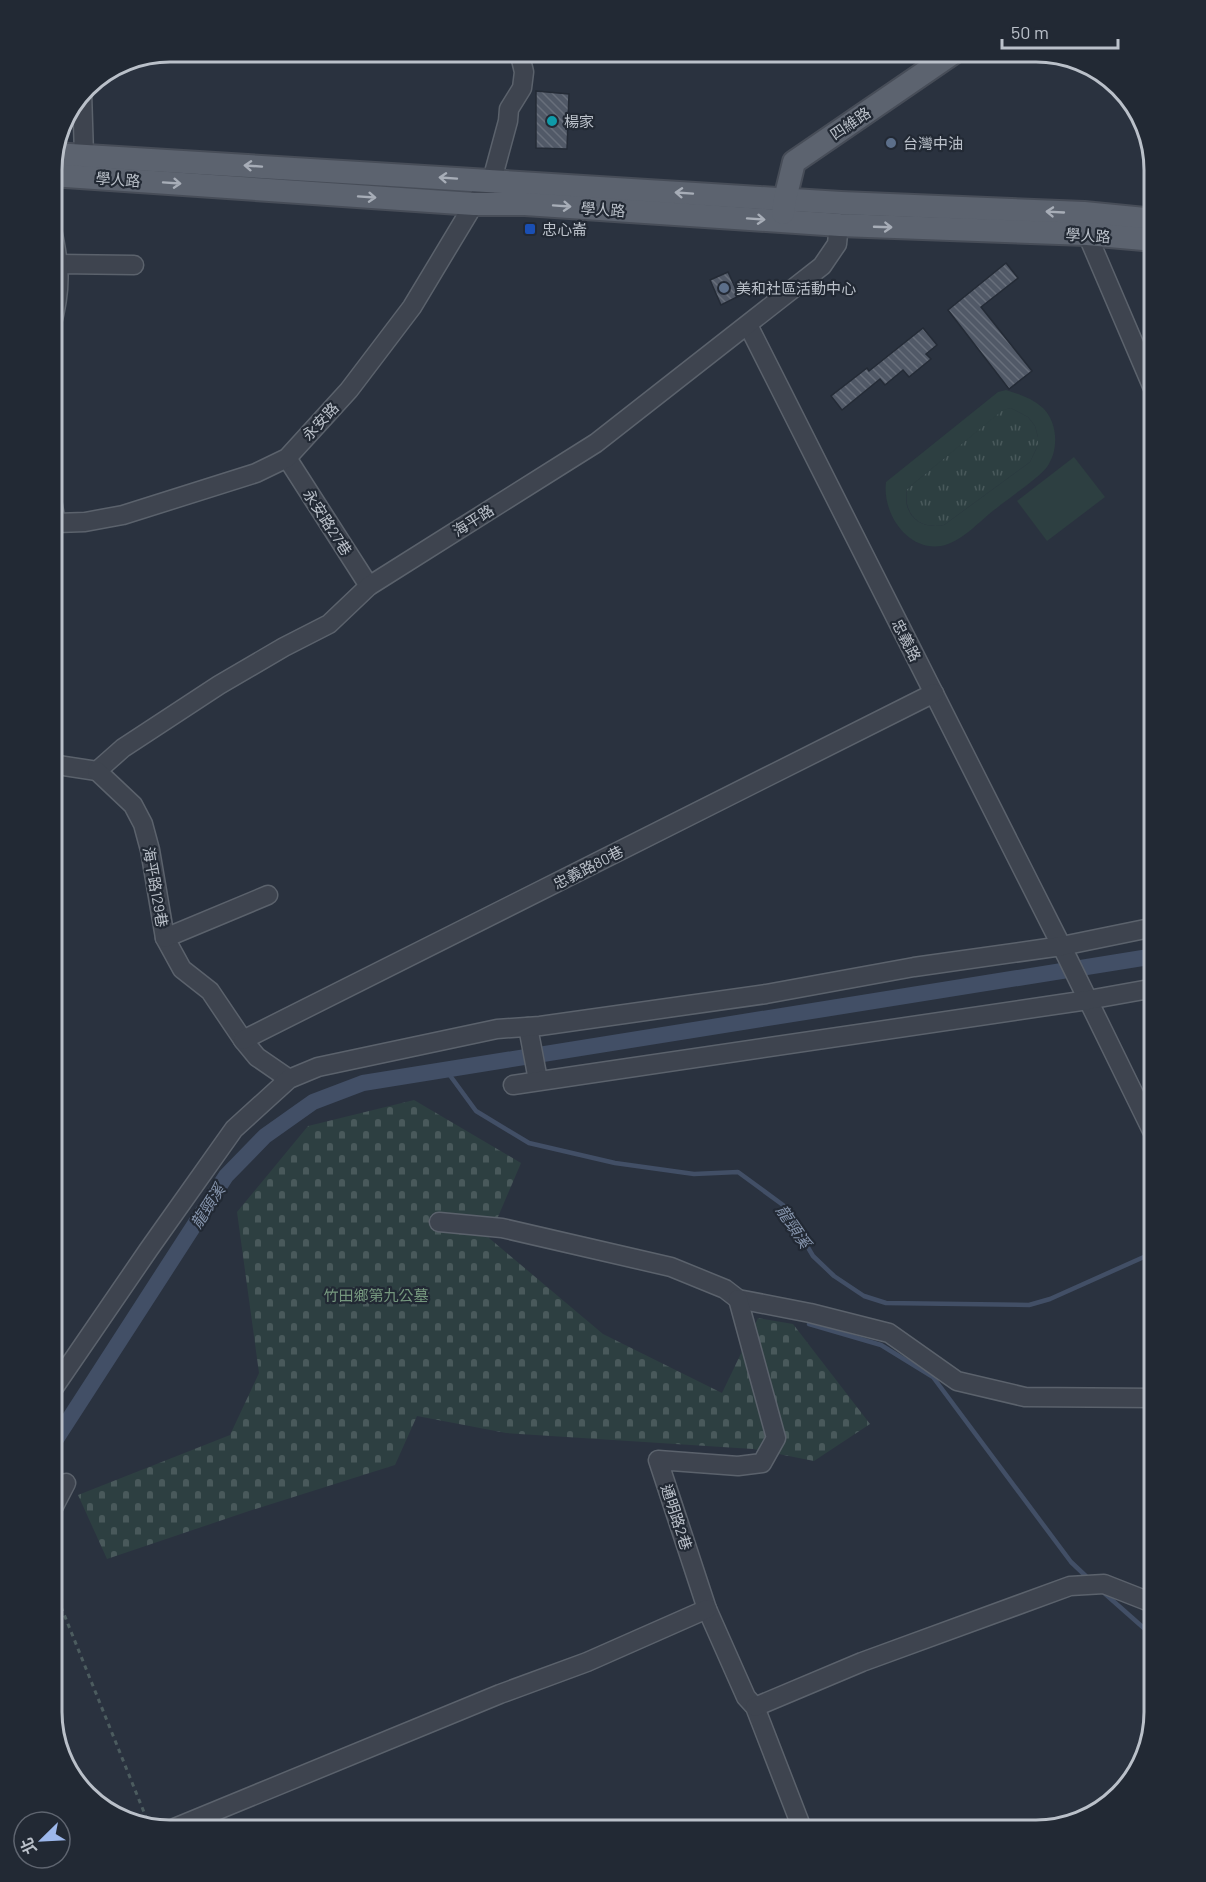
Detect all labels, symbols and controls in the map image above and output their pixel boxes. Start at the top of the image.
scale bar [1002,12,1118,50]
text: 50 m [1011,21,1049,43]
street label: 四維路 [826,103,874,143]
place label: 楊家 [564,112,594,130]
marker: 楊家 [545,114,559,128]
place label: 台灣中油 [903,134,963,152]
marker: 台灣中油 [884,136,898,150]
one-way arrow [244,160,264,171]
street label: 學人路 [95,168,141,190]
one-way arrow [438,172,458,183]
one-way arrow [162,178,182,189]
one-way arrow [675,187,695,198]
one-way arrow [357,191,376,202]
street label: 學人路 [580,198,626,220]
one-way arrow [551,201,571,212]
one-way arrow [1045,206,1065,217]
one-way arrow [746,213,766,224]
place label: 忠心崙 [542,220,587,238]
one-way arrow [872,221,892,232]
marker: 忠心崙 [523,222,537,236]
street label: 學人路 [1065,225,1111,245]
place label: 美和社區活動中心 [736,279,856,297]
marker: 美和社區活動中心 [717,281,731,295]
street label: 永安路 [298,398,342,444]
street label: 永安路27巷 [300,486,356,558]
street label: 海平路 [449,500,497,540]
street label: 忠義路 [889,616,925,664]
street label: 忠義路80巷 [550,842,626,892]
street label: 海平路129巷 [140,845,172,929]
water label: 龍頸溪 [186,1179,229,1231]
water label: 龍頸溪 [773,1201,816,1253]
park label: 竹田鄉第九公墓 [323,1286,429,1304]
street label: 通明路2巷 [658,1482,696,1552]
north arrow [12,1810,72,1870]
text: 北 [16,1835,40,1857]

